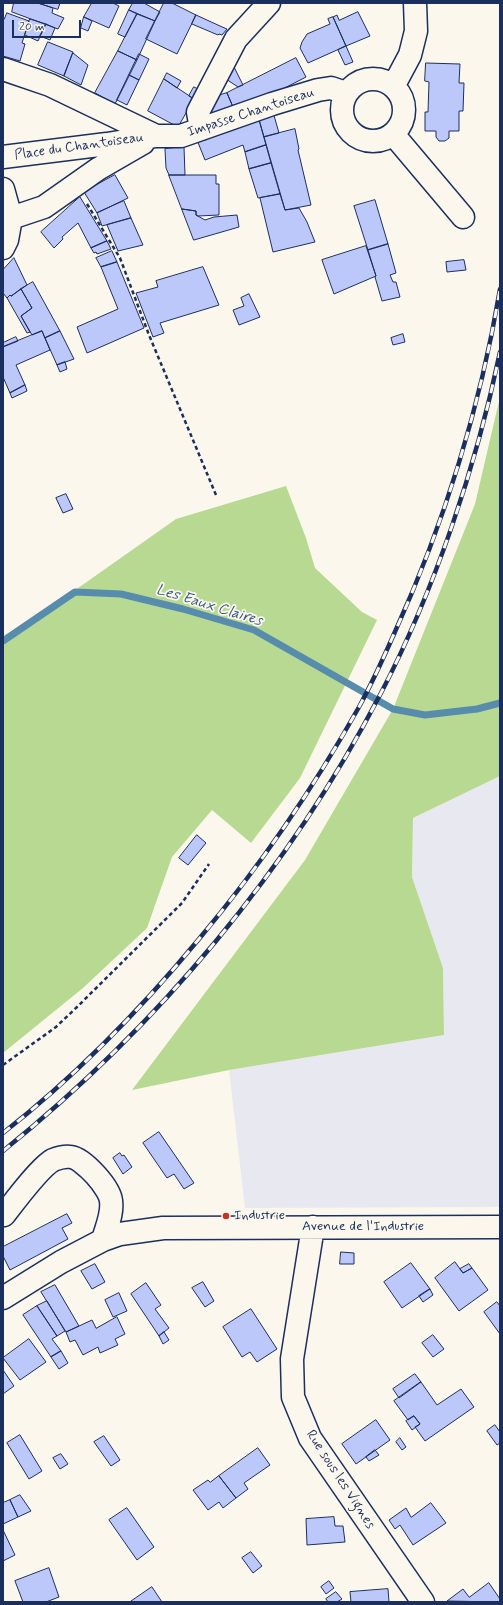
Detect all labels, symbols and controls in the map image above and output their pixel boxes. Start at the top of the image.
scale bar [14,12,83,38]
text: 20 m [19,19,45,35]
street label: Impasse Chantoiseau [186,85,316,141]
street label: Place du Chantoiseau [13,130,145,164]
water label: Les Eaux Claires [154,581,264,631]
place label: Industrie [234,1208,285,1224]
marker: Industrie [221,1211,231,1221]
street label: Avenue de l'Industrie [302,1219,424,1235]
street label: Rue sous les Vignes [302,1427,378,1533]

